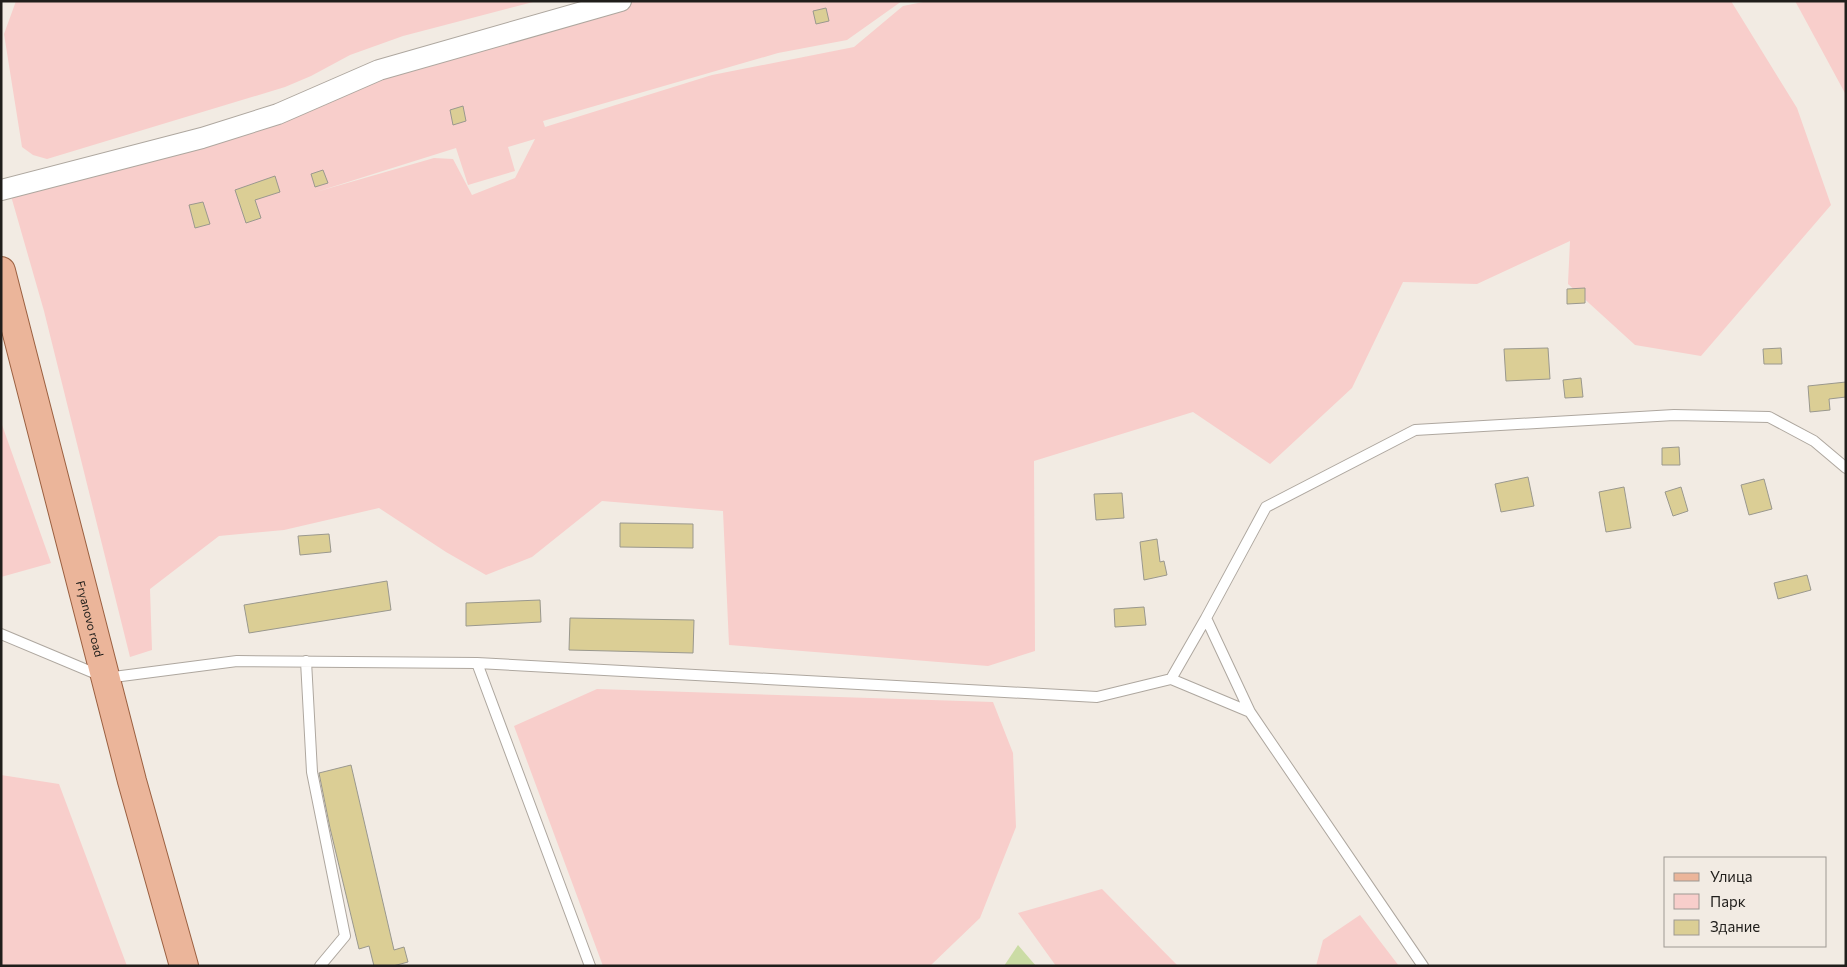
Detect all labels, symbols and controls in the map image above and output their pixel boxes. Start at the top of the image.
street label: Fryanovo road [74,579,107,658]
legend [1664,857,1827,947]
text: Улица [1710,867,1752,885]
text: Парк [1710,892,1746,910]
text: Здание [1710,917,1760,935]

